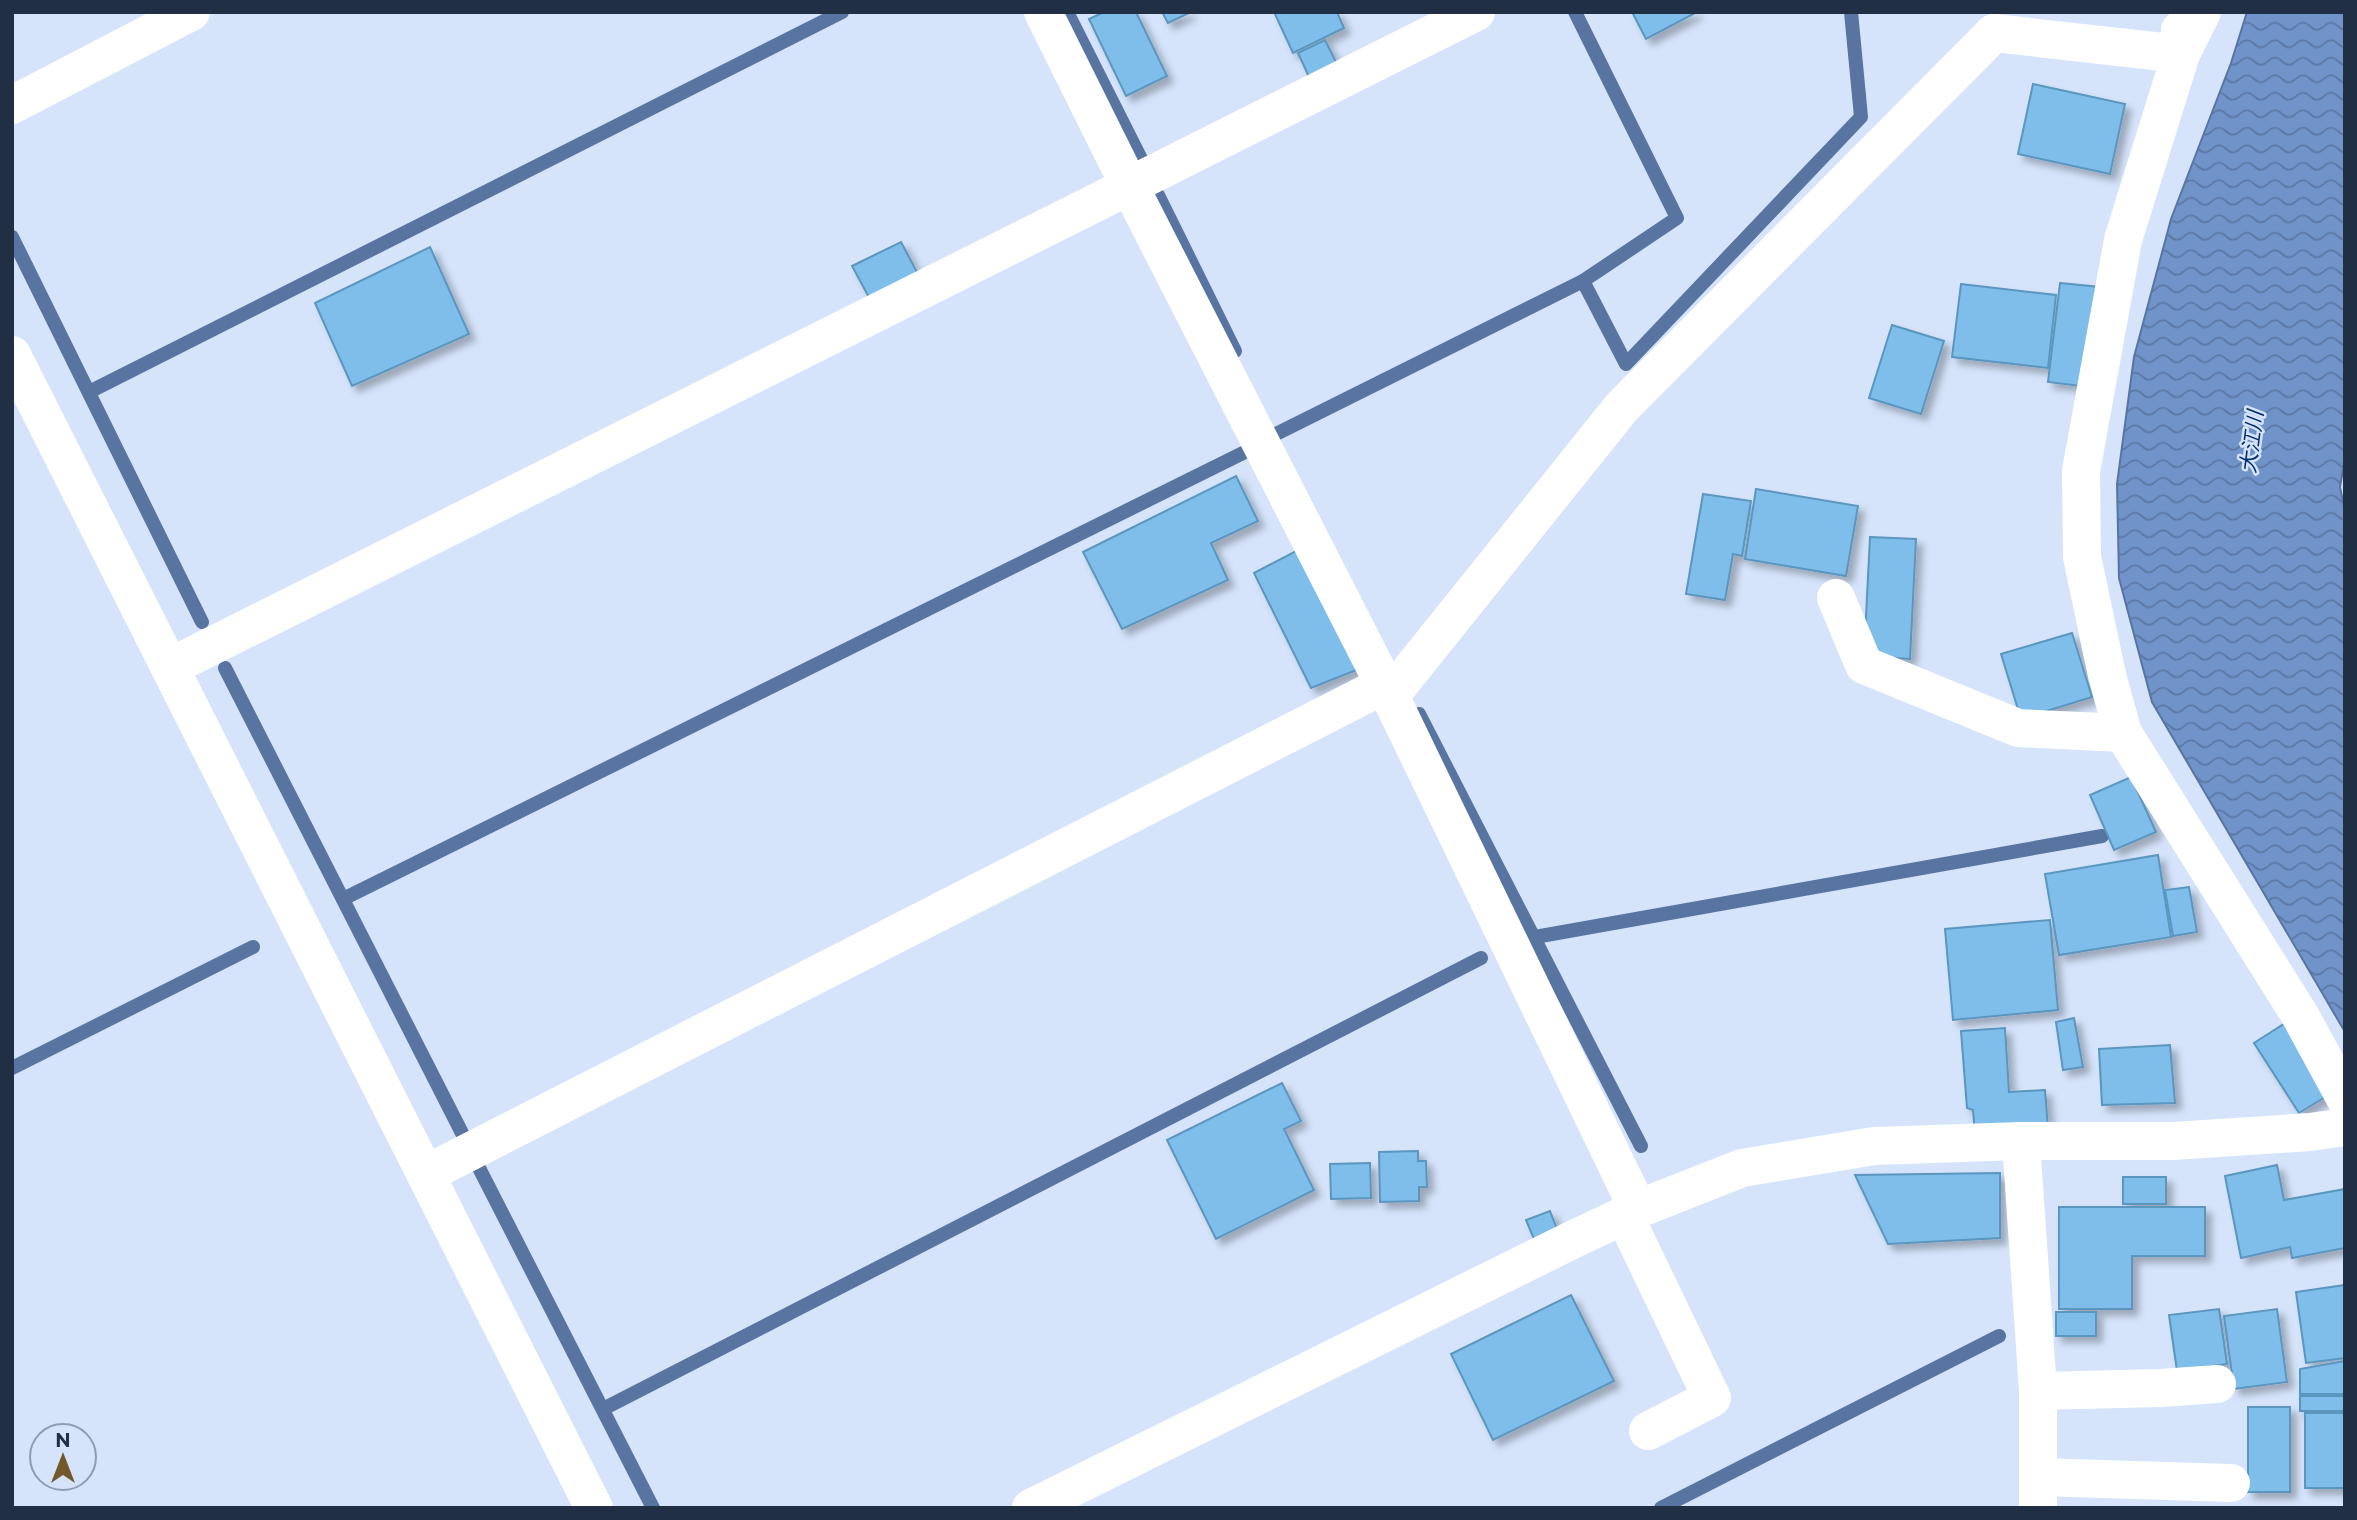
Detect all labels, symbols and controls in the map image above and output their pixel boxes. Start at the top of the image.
water label: 大江川 [2235,407,2268,475]
north arrow [28,1422,98,1492]
text: N [55,1429,71,1452]

